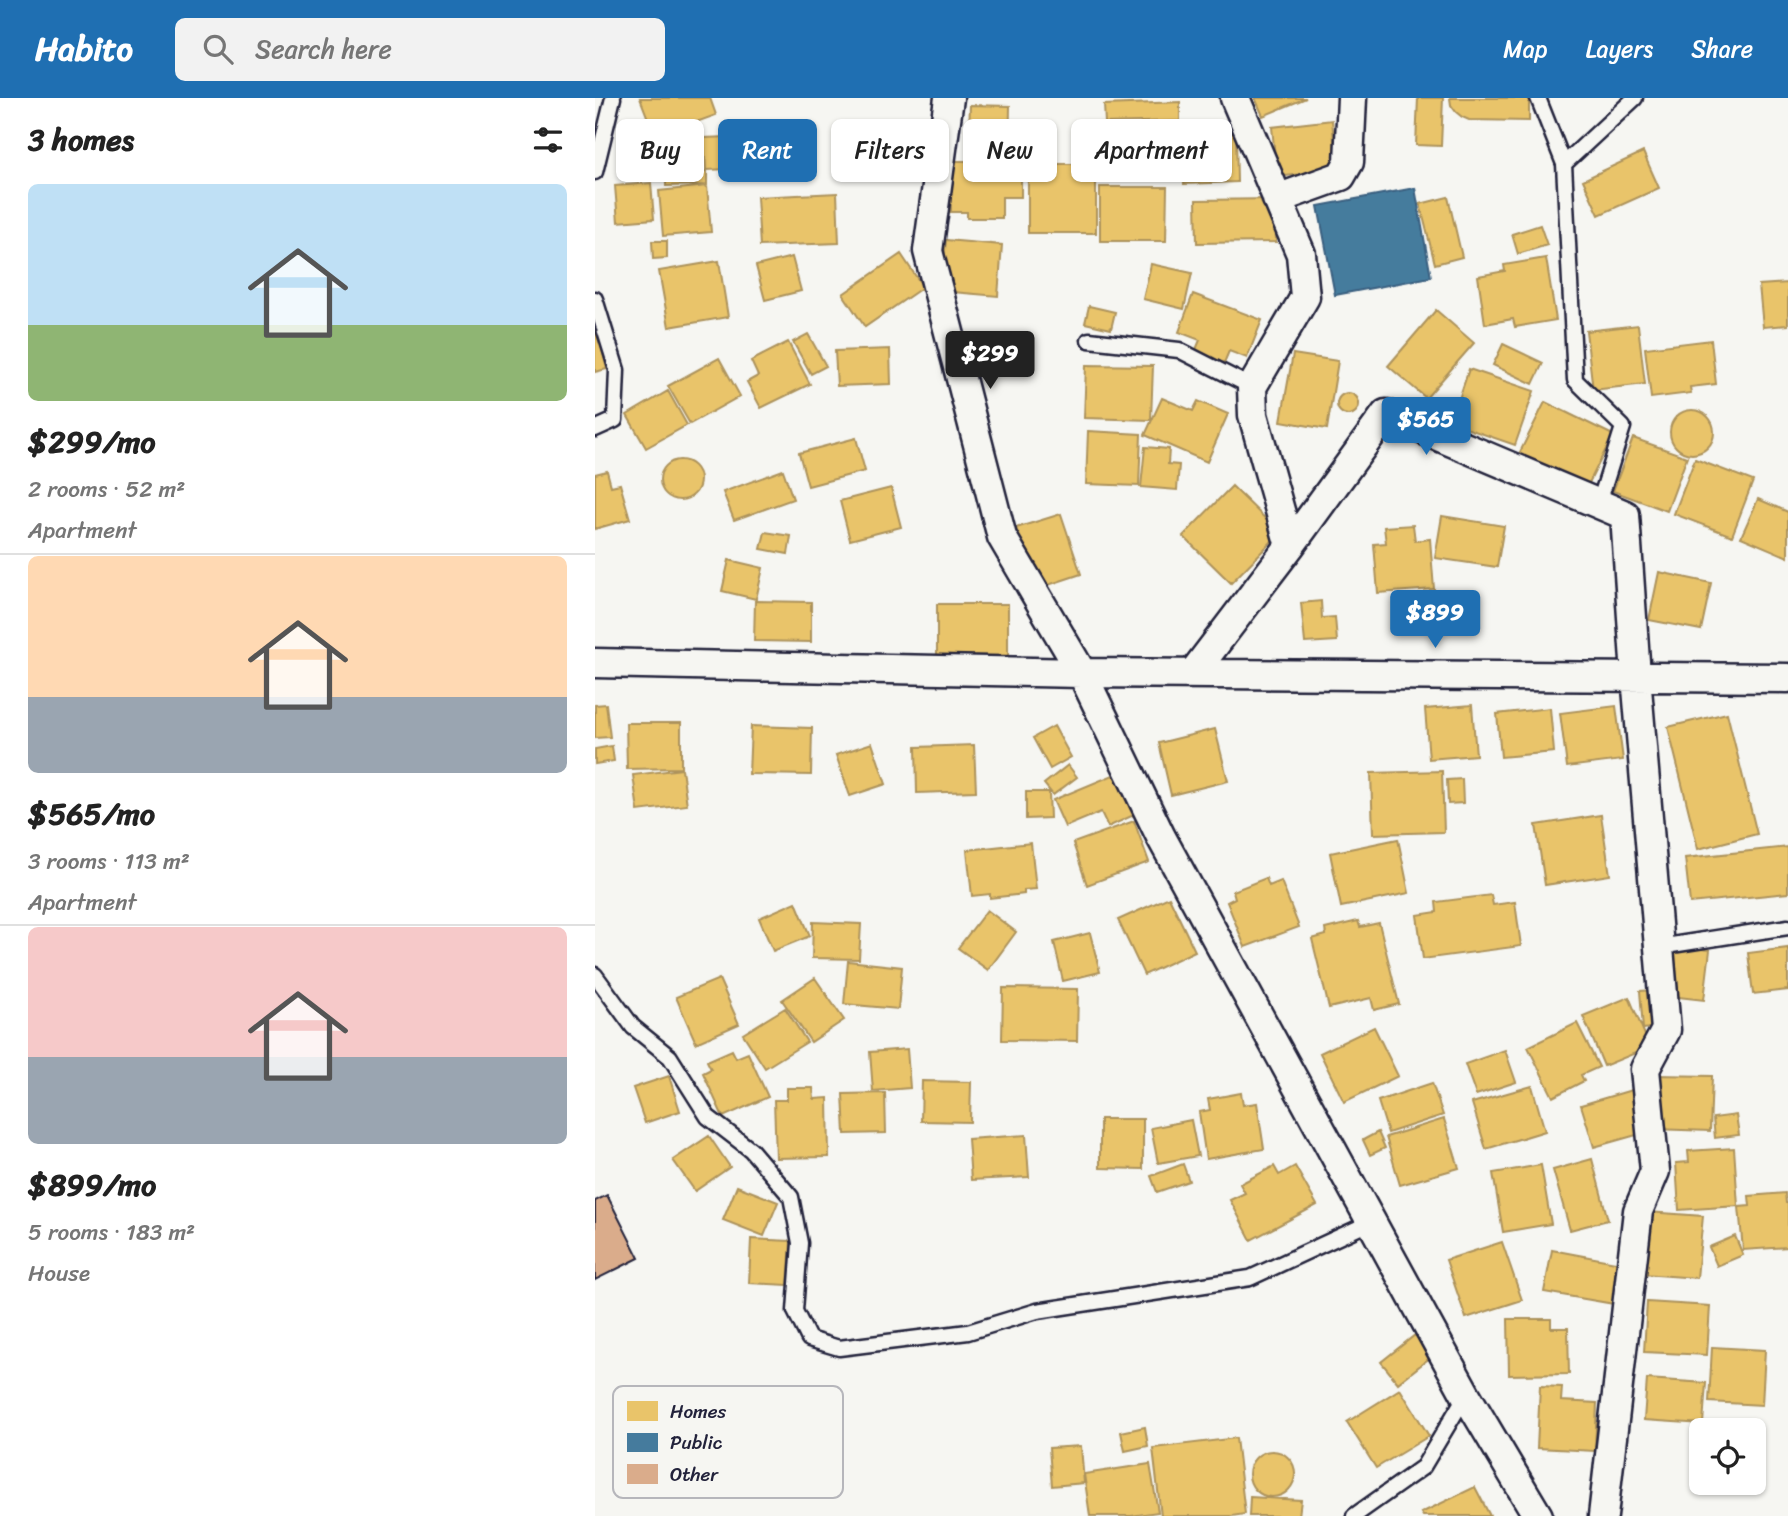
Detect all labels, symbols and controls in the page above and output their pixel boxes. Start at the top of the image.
search box [175,18,665,81]
text: Habito [35,20,133,78]
text: Search here [255,26,392,72]
text: Map [1503,28,1548,70]
text: Layers [1586,28,1653,70]
text: Share [1691,28,1753,70]
icon: search [199,30,237,68]
text: 3 homes [28,113,134,167]
chip: Buy [616,119,704,182]
chip: Rent [718,119,817,182]
chip: Filters [831,119,949,182]
chip: New [963,119,1057,182]
chip: Apartment [1071,119,1232,182]
icon: filters [529,121,567,159]
icon: home [235,230,361,356]
pin: $299 [949,331,1031,391]
text: $299 [962,333,1019,374]
pin: $565 [1385,398,1467,457]
text: $565 [1398,399,1454,440]
text: $299/mo [28,415,156,469]
text: 2 rooms · 52 m² [28,469,185,510]
text: Apartment [28,510,137,551]
pin: $899 [1394,590,1476,650]
text: $899 [1406,592,1464,633]
icon: home [235,602,361,728]
text: $565/mo [28,787,155,841]
text: 3 rooms · 113 m² [28,841,190,882]
text: Apartment [28,882,137,923]
icon: home [235,973,361,1099]
text: $899/mo [28,1158,156,1212]
text: 5 rooms · 183 m² [28,1212,195,1253]
text: House [28,1253,90,1294]
legend [613,1386,843,1498]
text: Homes [670,1395,726,1428]
map controls [1689,1418,1766,1495]
button: locate [1689,1418,1766,1495]
text: Public [670,1426,723,1459]
text: Other [670,1458,719,1491]

